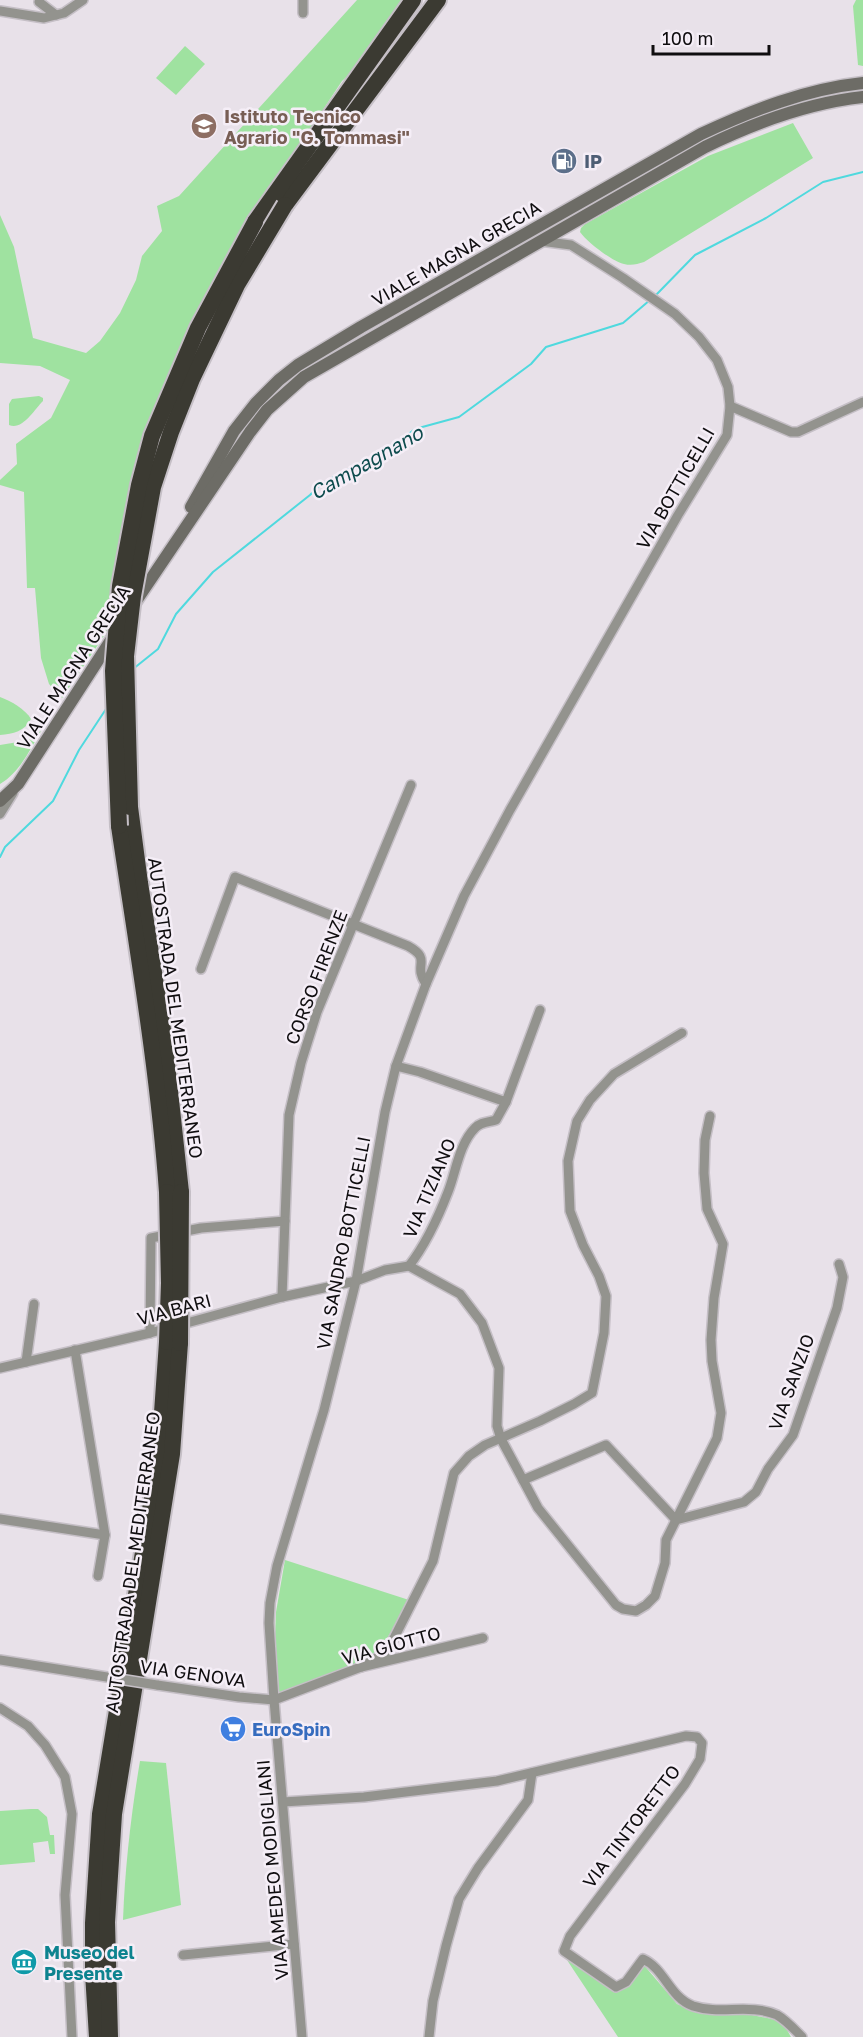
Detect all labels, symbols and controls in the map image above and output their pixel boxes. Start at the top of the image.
scale bar [653,18,768,56]
text: 100 m [662,27,713,49]
place label: Istituto Tecnico Agrario "G. Tommasi" [224,105,410,148]
school or university icon: Istituto Tecnico Agrario "G. Tommasi" [189,111,219,141]
fuel station icon: IP [549,146,579,176]
place label: IP [584,150,602,172]
street label: VIALE MAGNA GRECIA [368,196,544,310]
water label: Campagnano [305,420,428,505]
street label: VIA BOTTICELLI [631,423,719,553]
street label: VIALE MAGNA GRECIA [12,581,134,753]
street label: AUTOSTRADA DEL MEDITERRANEO [144,856,208,1160]
street label: CORSO FIRENZE [280,907,352,1047]
street label: VIA SANDRO BOTTICELLI [311,1134,375,1352]
street label: VIA TIZIANO [398,1135,460,1241]
street label: VIA BARI [134,1289,214,1329]
street label: VIA SANZIO [763,1331,819,1433]
street label: AUTOSTRADA DEL MEDITERRANEO [100,1410,164,1714]
street label: VIA GIOTTO [339,1621,443,1669]
street label: VIA GENOVA [138,1655,248,1691]
supermarket icon: EuroSpin [218,1714,248,1744]
place label: EuroSpin [252,1718,331,1740]
street label: VIA AMEDEO MODIGLIANI [251,1759,293,1981]
street label: VIA TINTORETTO [578,1760,684,1892]
place label: Museo del Presente [44,1941,134,1984]
museum icon: Museo del Presente [9,1947,39,1977]

